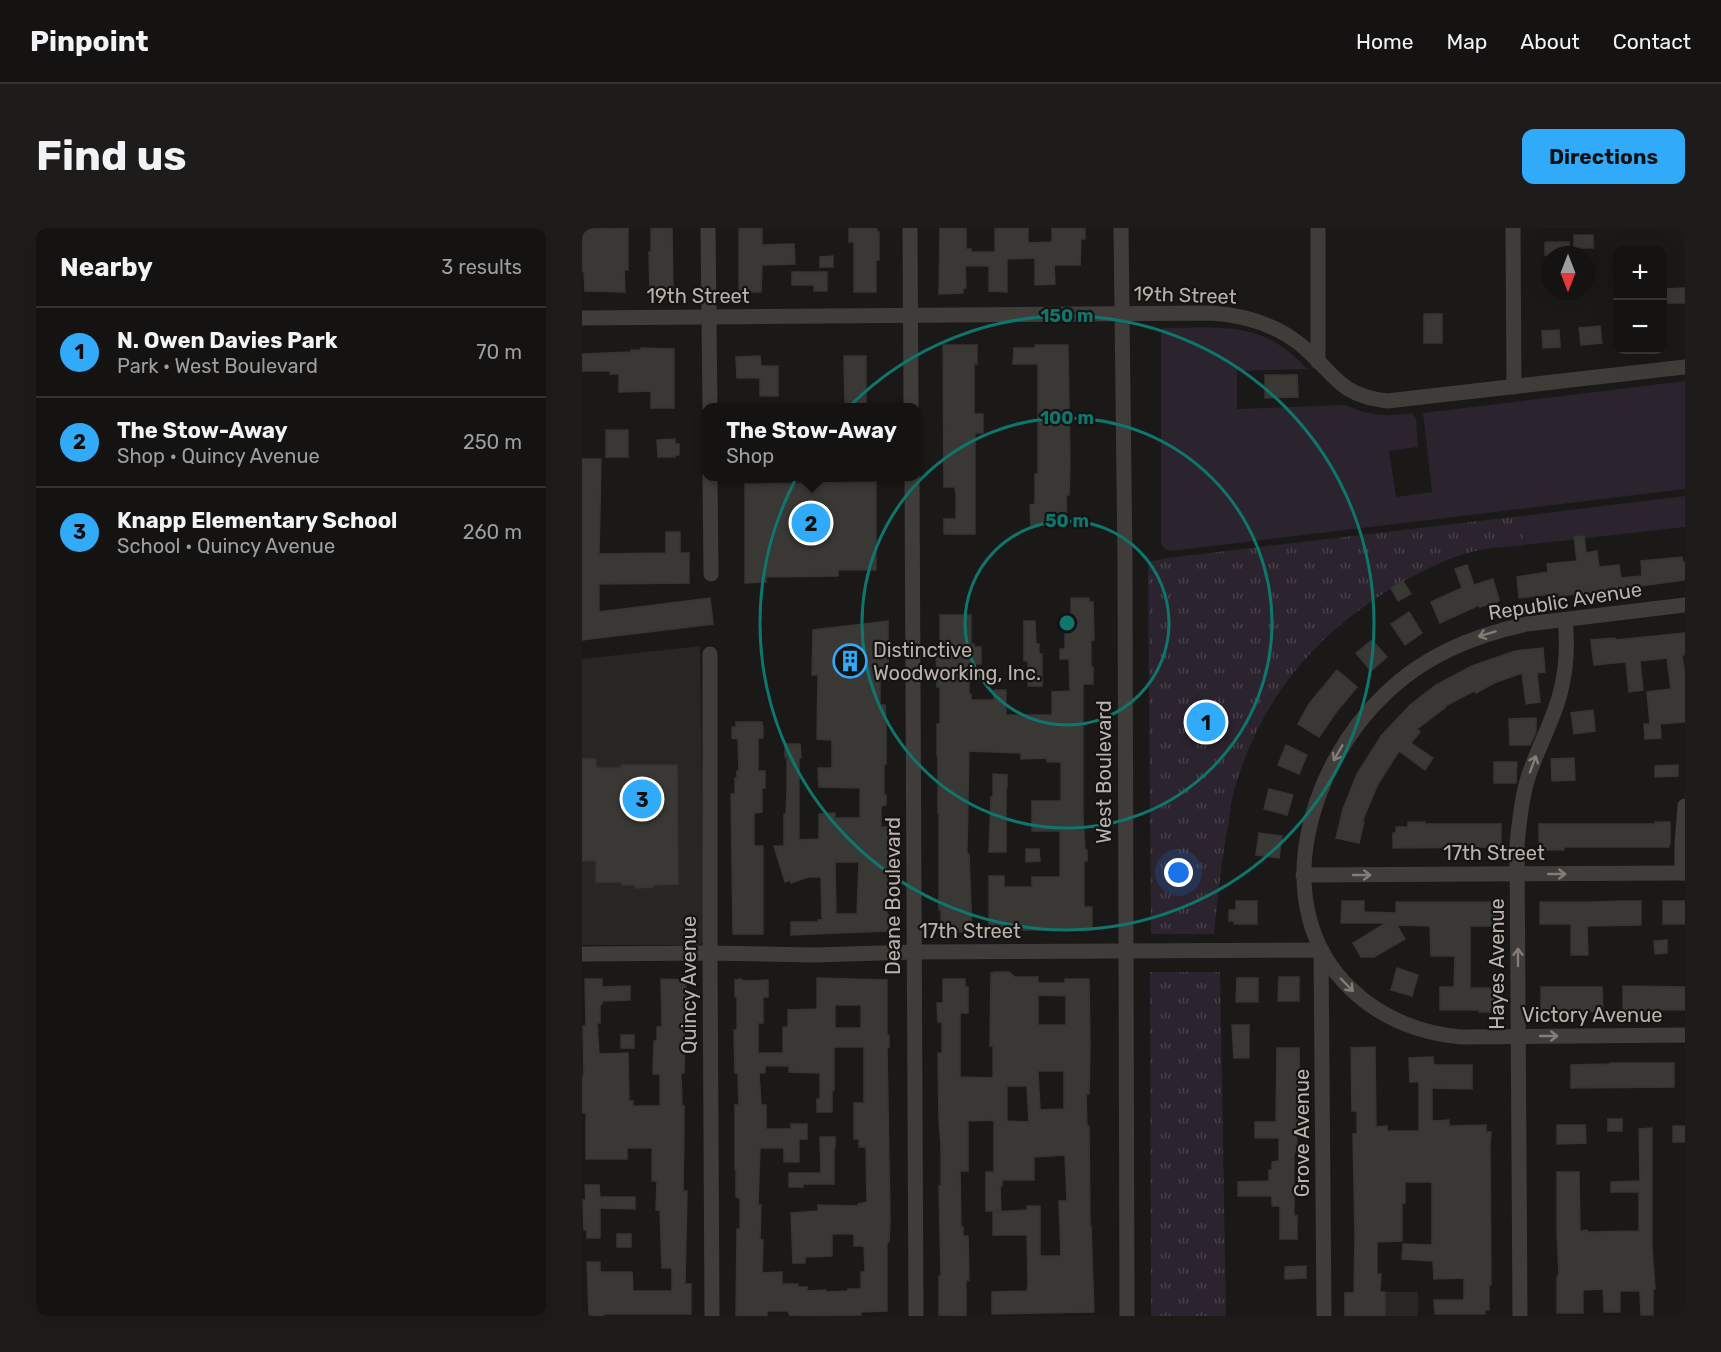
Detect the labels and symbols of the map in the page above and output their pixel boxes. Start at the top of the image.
north arrow [1541,246,1595,300]
street label: 19th Street [1133,281,1237,309]
street label: 19th Street [646,284,750,308]
text: 150 m [1040,305,1094,327]
text: 100 m [1040,407,1094,429]
pin: 2 [792,500,830,546]
text: 50 m [1045,510,1089,532]
street label: Republic Avenue [1486,577,1644,625]
centre of rings [1057,613,1077,633]
one-way arrow [1478,629,1497,640]
place label: Distinctive Woodworking, Inc. [873,638,1041,685]
building icon: Distinctive Woodworking, Inc. [832,643,868,679]
street label: West Boulevard [1092,700,1116,844]
pin: 1 [1186,700,1226,744]
one-way arrow [1332,744,1344,761]
one-way arrow [1529,755,1540,774]
pin: 3 [622,776,662,822]
street label: Deane Boulevard [881,817,905,975]
street label: 17th Street [1443,841,1545,865]
your location [1164,858,1193,887]
one-way arrow [1546,868,1566,880]
one-way arrow [1351,869,1371,881]
street label: Hayes Avenue [1485,898,1509,1030]
street label: Quincy Avenue [677,916,701,1054]
street label: 17th Street [919,919,1021,943]
one-way arrow [1512,947,1524,967]
one-way arrow [1340,977,1354,992]
street label: Victory Avenue [1522,1003,1662,1027]
one-way arrow [1538,1030,1558,1042]
street label: Grove Avenue [1290,1069,1314,1197]

